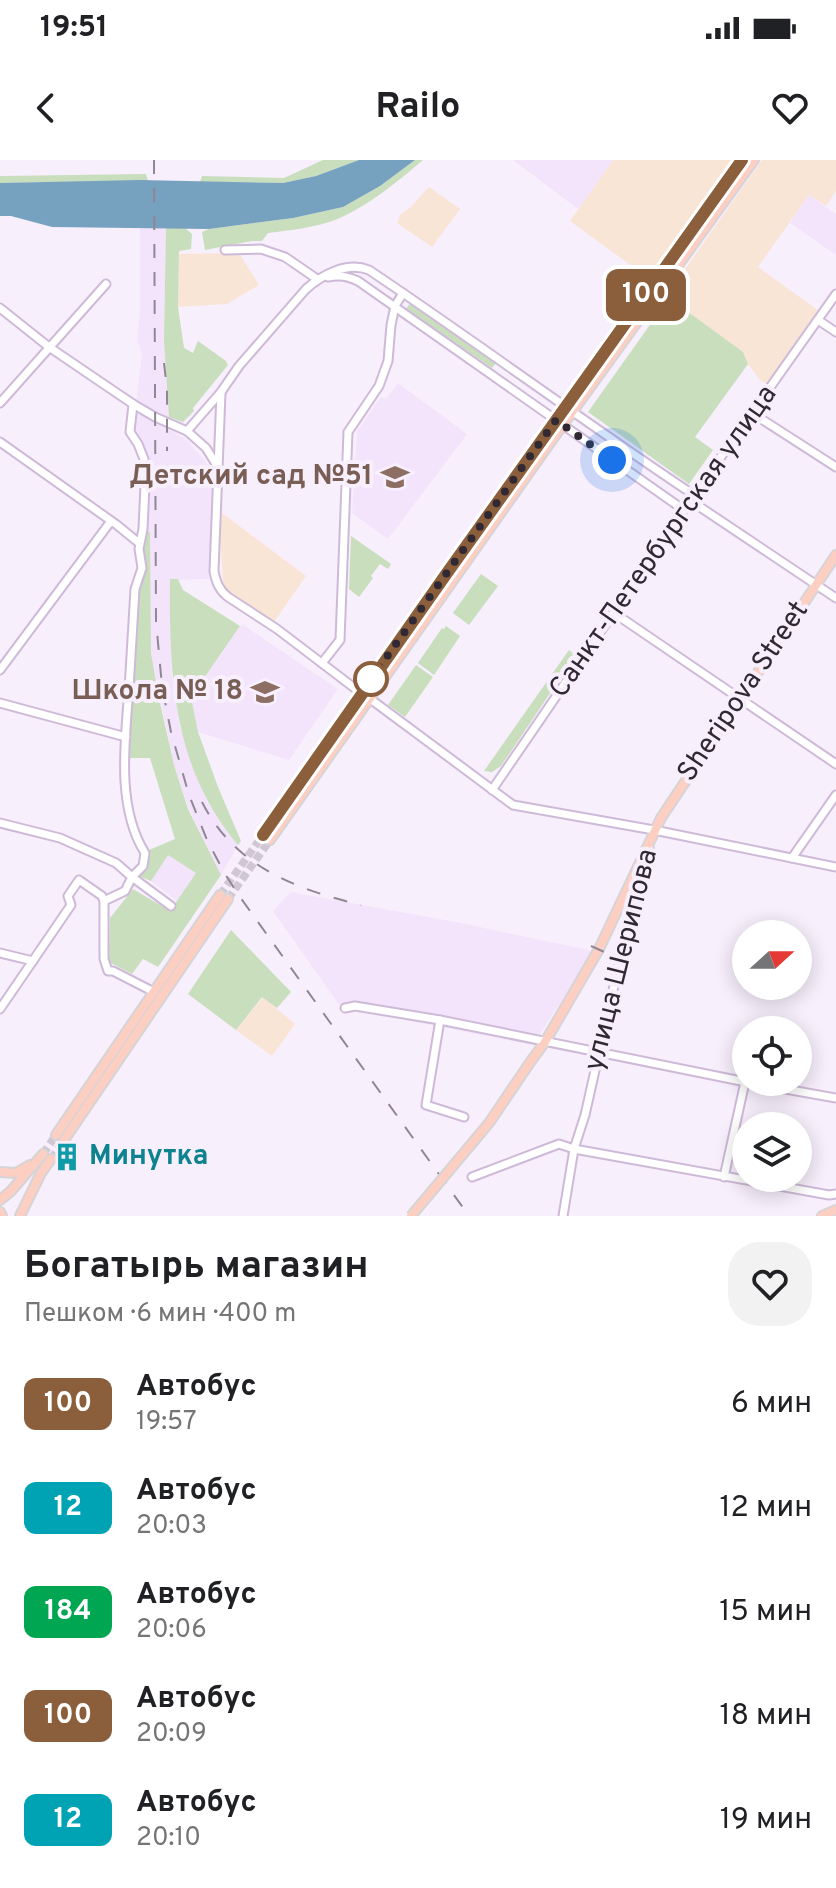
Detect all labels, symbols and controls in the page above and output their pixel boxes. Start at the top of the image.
text: 19:51 [40,10,108,47]
text: Railo [375,85,461,131]
icon: back [24,86,68,130]
icon: heart [768,86,812,130]
line badge: 100 [600,269,692,321]
text: 100 [622,277,670,313]
street label: Санкт-Петербургская улица [542,379,786,705]
your location [592,440,632,480]
place label: Детский сад №51 [130,459,373,495]
school or university icon: Детский сад №51 [380,462,410,492]
street label: Sheripova Street [670,595,818,789]
unlabelled marker [354,662,388,696]
place label: Школа № 18 [71,674,243,710]
school or university icon: Школа № 18 [250,677,280,707]
street label: улица Шерипова [577,845,667,1075]
north arrow [732,920,812,1000]
map controls [732,920,812,1192]
button: locate [732,1016,812,1096]
button: layers [732,1112,812,1192]
place label: Минутка [89,1139,208,1175]
building icon: Минутка [52,1142,82,1172]
button: heart [728,1242,812,1326]
text: Богатырь магазин [24,1243,369,1292]
text: Пешком · 6 мин · 400 m [24,1298,296,1331]
text: Автобус [136,1369,257,1406]
text: 100 [44,1386,92,1422]
text: 6 мин [731,1386,812,1423]
text: 19:57 [136,1406,197,1439]
text: Автобус [136,1473,257,1510]
text: 12 [54,1490,82,1526]
text: 12 мин [719,1490,812,1527]
text: 20:03 [136,1510,207,1543]
text: Автобус [136,1577,257,1614]
text: 184 [45,1594,91,1630]
text: 15 мин [719,1594,812,1631]
text: 20:06 [136,1614,207,1647]
text: Автобус [136,1681,257,1718]
text: 100 [44,1698,92,1734]
text: 18 мин [719,1698,812,1735]
text: 20:09 [136,1718,207,1751]
text: Автобус [136,1785,257,1822]
text: 12 [54,1802,82,1838]
text: 19 мин [720,1802,812,1839]
text: 20:10 [136,1822,201,1855]

